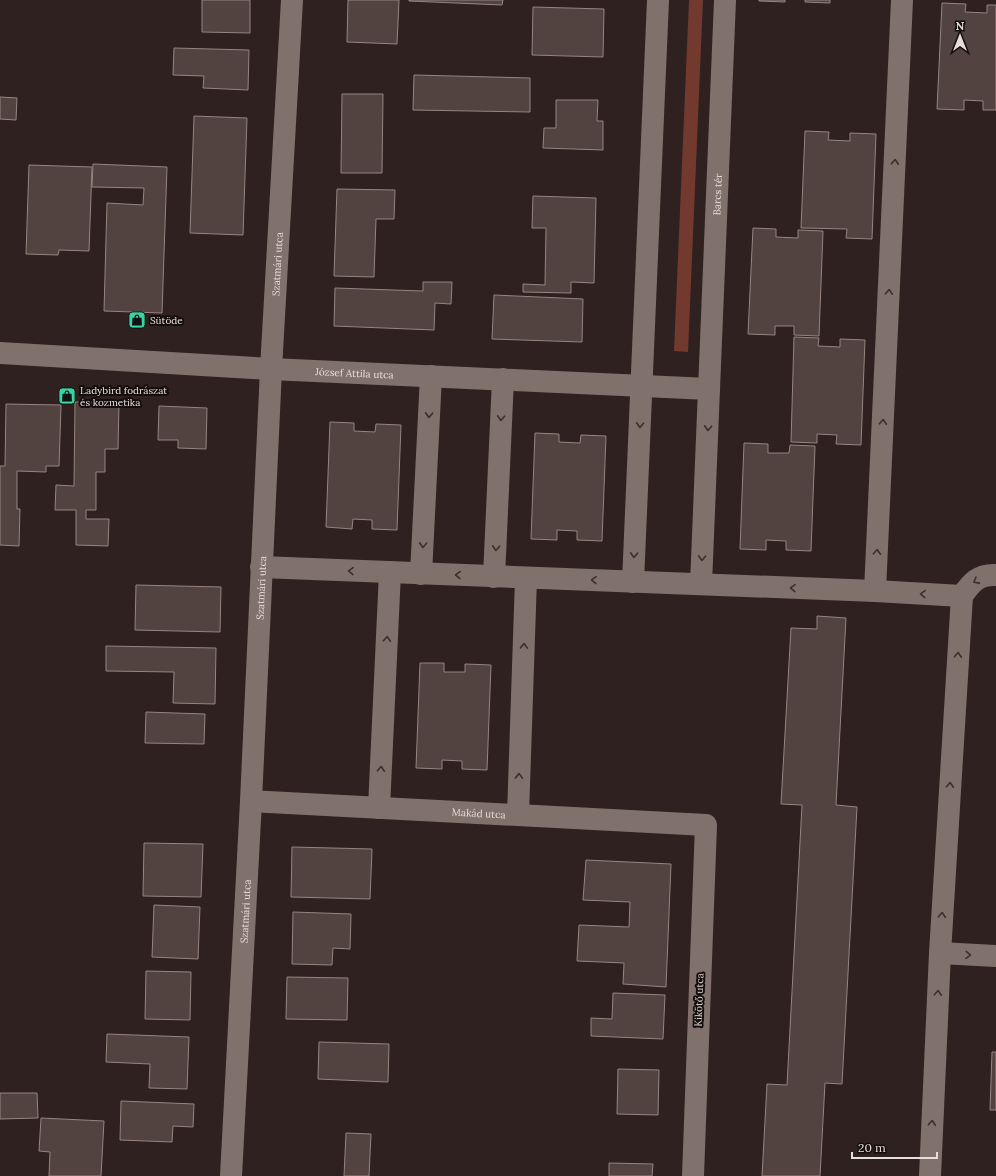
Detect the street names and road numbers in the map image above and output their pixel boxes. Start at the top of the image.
street label: Barcs tér [710,172,724,216]
street label: Szatmári utca [269,232,285,296]
street label: József Attila utca [314,364,394,381]
street label: Szatmári utca [253,555,269,620]
street label: Makád utca [451,805,506,821]
street label: Szatmári utca [237,879,253,944]
street label: Kikötő utca [692,973,706,1027]

